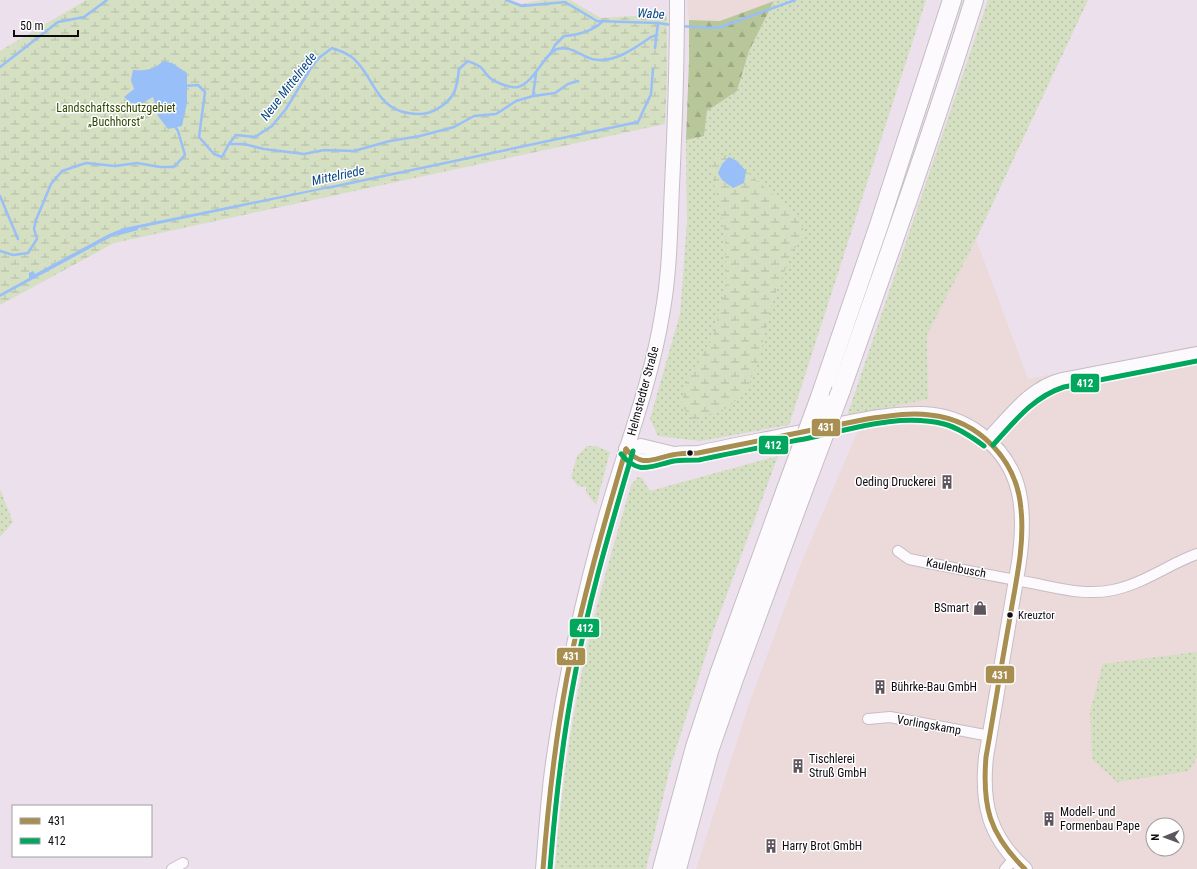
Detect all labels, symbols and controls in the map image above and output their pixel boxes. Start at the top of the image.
water label: Wabe [637,5,665,22]
scale bar [14,12,78,38]
text: 50 m [20,19,44,33]
water label: Neue Mittelriede [257,49,320,123]
park label: Landschaftsschutzgebiet „Buchhorst“ [56,101,176,129]
water label: Mittelriede [310,163,366,188]
street label: Helmstedter Straße [624,344,662,437]
line badge: 412 [1070,373,1100,393]
text: 412 [1077,377,1094,390]
line badge: 431 [811,418,841,437]
text: 431 [818,421,834,434]
line badge: 412 [758,435,789,455]
text: 412 [765,439,782,452]
unlabelled marker [685,448,695,458]
building icon: Oeding Druckerei [939,474,955,490]
place label: Oeding Druckerei [855,475,936,489]
street label: Kaulenbusch [925,555,987,581]
shop icon: BSmart [972,600,988,616]
place label: BSmart [934,601,969,615]
place label: Kreuztor [1018,609,1055,622]
marker: Kreuztor [1005,610,1015,620]
line badge: 412 [569,618,600,638]
text: 412 [577,622,594,635]
line badge: 431 [556,647,586,666]
text: 431 [563,650,579,663]
line badge: 431 [985,665,1015,684]
text: 431 [992,669,1008,682]
building icon: Bührke-Bau GmbH [872,679,888,695]
place label: Bührke-Bau GmbH [891,680,977,694]
street label: Vorlingskamp [896,712,962,738]
place label: Tischlerei Struß GmbH [809,752,867,780]
building icon: Tischlerei Struß GmbH [790,758,806,774]
legend [12,805,152,857]
place label: Modell- und Formenbau Pape [1060,805,1140,833]
building icon: Modell- und Formenbau Pape [1041,811,1057,827]
text: 431 [48,814,66,828]
north arrow [1145,817,1185,857]
text: N [1149,833,1162,841]
text: 412 [48,834,66,848]
building icon: Harry Brot GmbH [763,838,779,854]
place label: Harry Brot GmbH [782,839,862,853]

